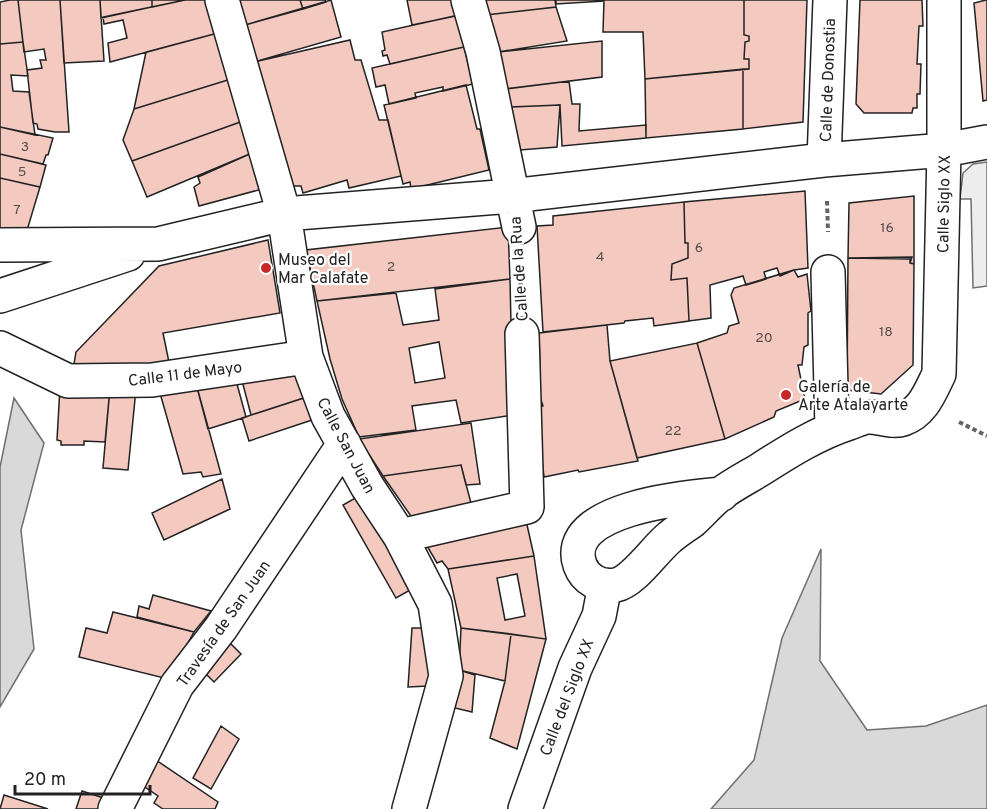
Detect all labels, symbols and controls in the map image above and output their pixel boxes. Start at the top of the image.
street label: Calle de Donostia [817,18,841,142]
house number: 3 [21,139,29,156]
street label: Calle Siglo XX [934,155,956,253]
house number: 5 [18,164,26,181]
house number: 7 [13,202,21,219]
street label: Calle de la Rua [506,216,534,322]
house number: 16 [880,220,894,237]
house number: 6 [695,240,703,257]
house number: 4 [596,249,604,266]
place label: Museo del Mar Calafate [278,251,368,289]
house number: 2 [387,259,395,276]
marker: Museo del Mar Calafate [259,261,273,275]
house number: 18 [879,324,893,341]
house number: 20 [755,330,773,347]
street label: Calle 11 de Mayo [127,358,243,392]
place label: Galería de Arte Atalayarte [798,378,908,416]
marker: Galería de Arte Atalayarte [779,388,793,402]
street label: Calle San Juan [312,394,379,497]
house number: 22 [664,423,682,440]
street label: Travesía de San Juan [173,557,276,691]
street label: Calle del Siglo XX [536,636,599,759]
scale bar [15,758,150,796]
text: 20 m [24,769,66,792]

